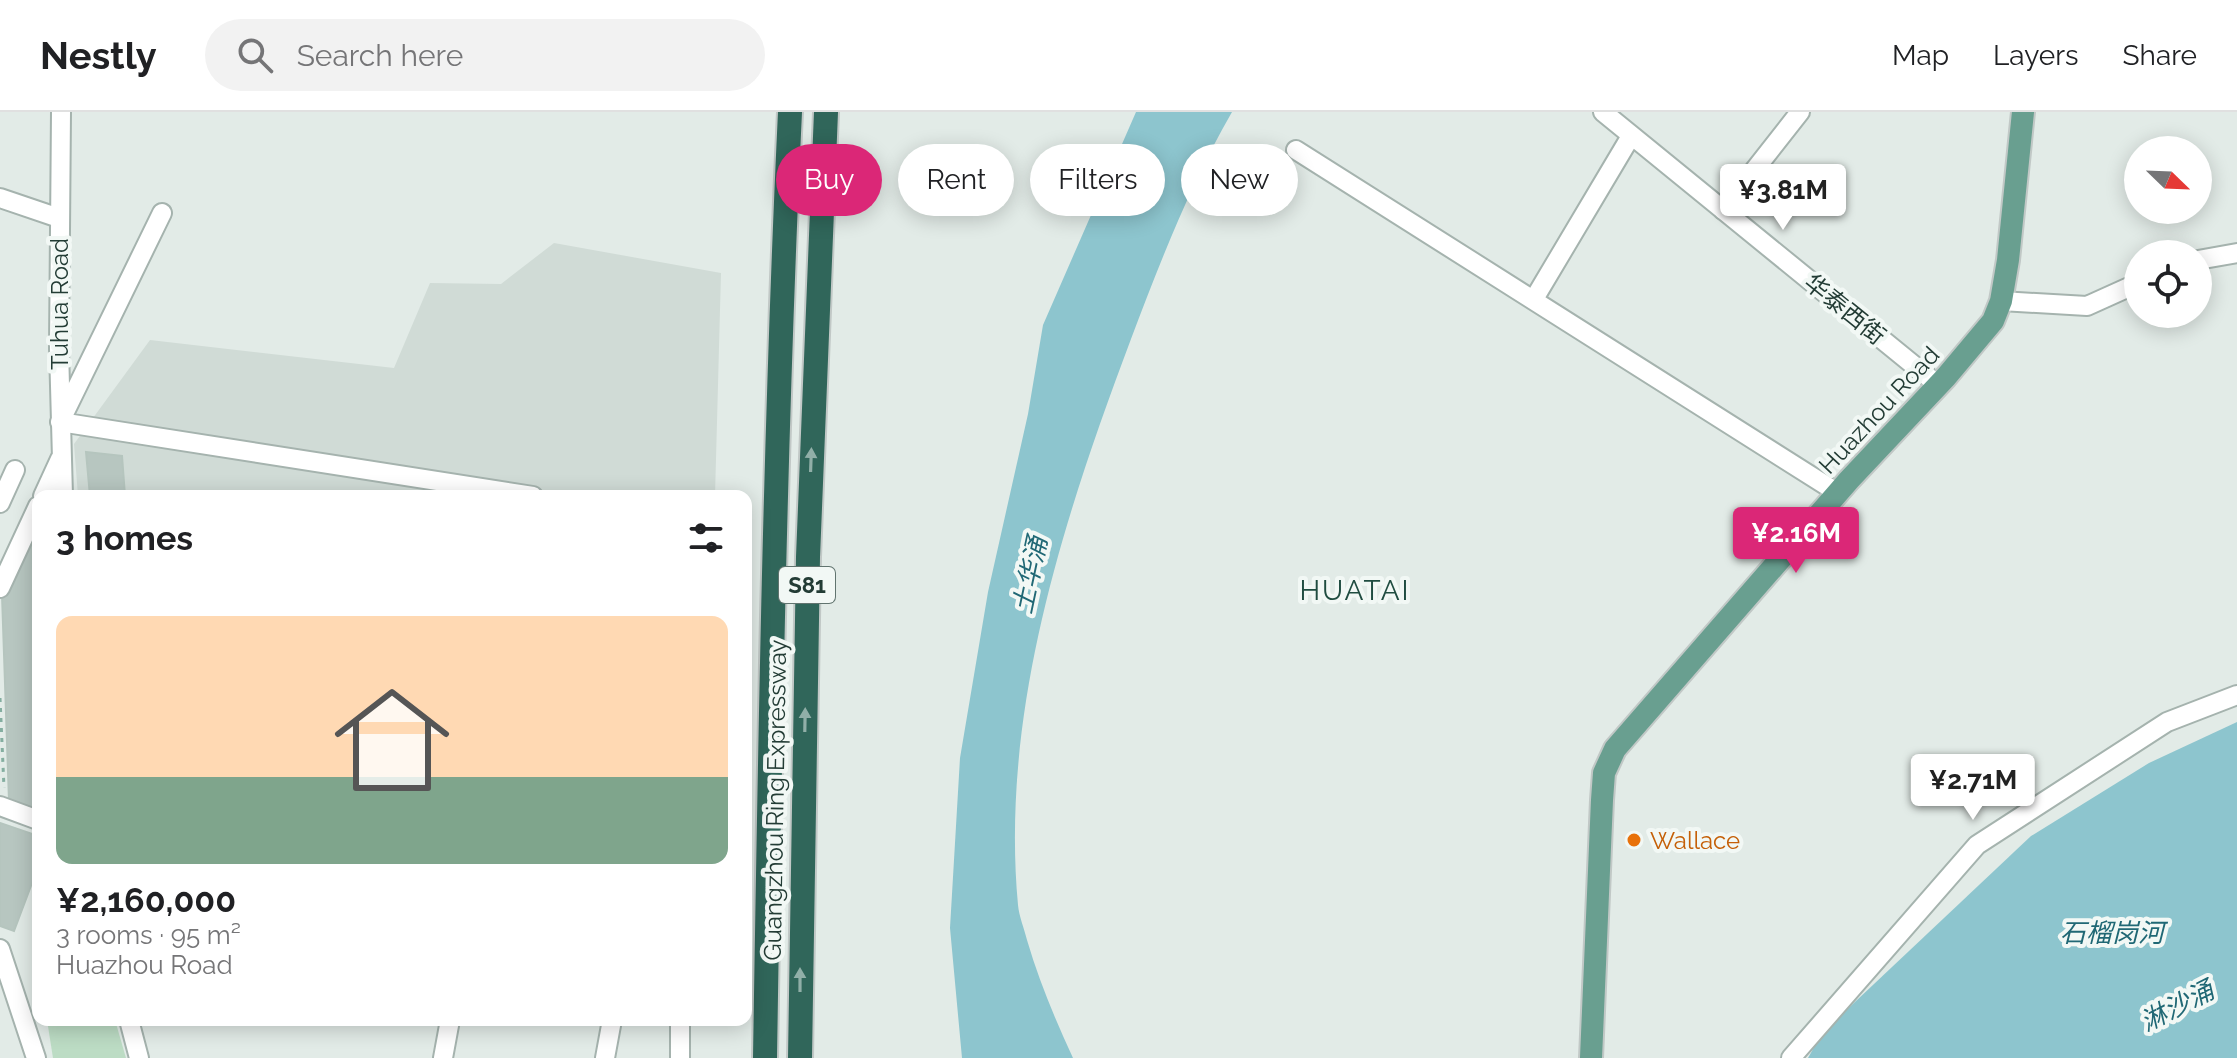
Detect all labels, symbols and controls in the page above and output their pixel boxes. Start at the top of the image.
search box [205,19,765,91]
text: Nestly [40,33,157,78]
icon: search [233,33,277,77]
text: Search here [297,38,463,73]
text: Map [1892,39,1949,72]
text: Layers [1993,39,2079,72]
text: Share [2123,39,2197,72]
north arrow [2124,136,2212,224]
map controls [2124,136,2212,328]
chip: Buy [776,144,882,216]
chip: Rent [898,144,1014,216]
chip: Filters [1030,144,1165,216]
chip: New [1181,144,1298,216]
pin: ¥3.81M [1718,164,1848,232]
text: ¥3.81M [1738,175,1828,205]
street label: Tuhua Road [45,238,74,370]
button: locate [2124,240,2212,328]
street label: 华泰西街 [1799,268,1891,350]
street label: Huazhou Road [1813,340,1945,480]
one-way arrow [804,447,817,472]
pin: ¥2.16M [1731,507,1861,575]
icon: filters [684,516,728,560]
text: 3 homes [56,518,193,558]
text: ¥2.16M [1751,518,1841,548]
water label: 土华涌 [1007,531,1053,616]
road number: S81 [779,567,835,603]
district label: HUATAI [1299,574,1411,607]
street label: Guangzhou Ring Expressway [758,639,792,961]
icon: home [320,668,464,812]
one-way arrow [798,707,811,732]
pin: ¥2.71M [1908,754,2038,822]
text: ¥2.71M [1929,765,2017,795]
place label: Wallace [1650,826,1740,855]
marker: Wallace [1625,831,1643,849]
text: ¥2,160,000 [56,880,236,920]
water label: 石榴岗河 [2060,918,2169,948]
text: 3 rooms · 95 m² [56,920,241,950]
text: Huazhou Road [56,950,233,980]
one-way arrow [794,967,806,992]
water label: 淋沙涌 [2135,974,2221,1037]

